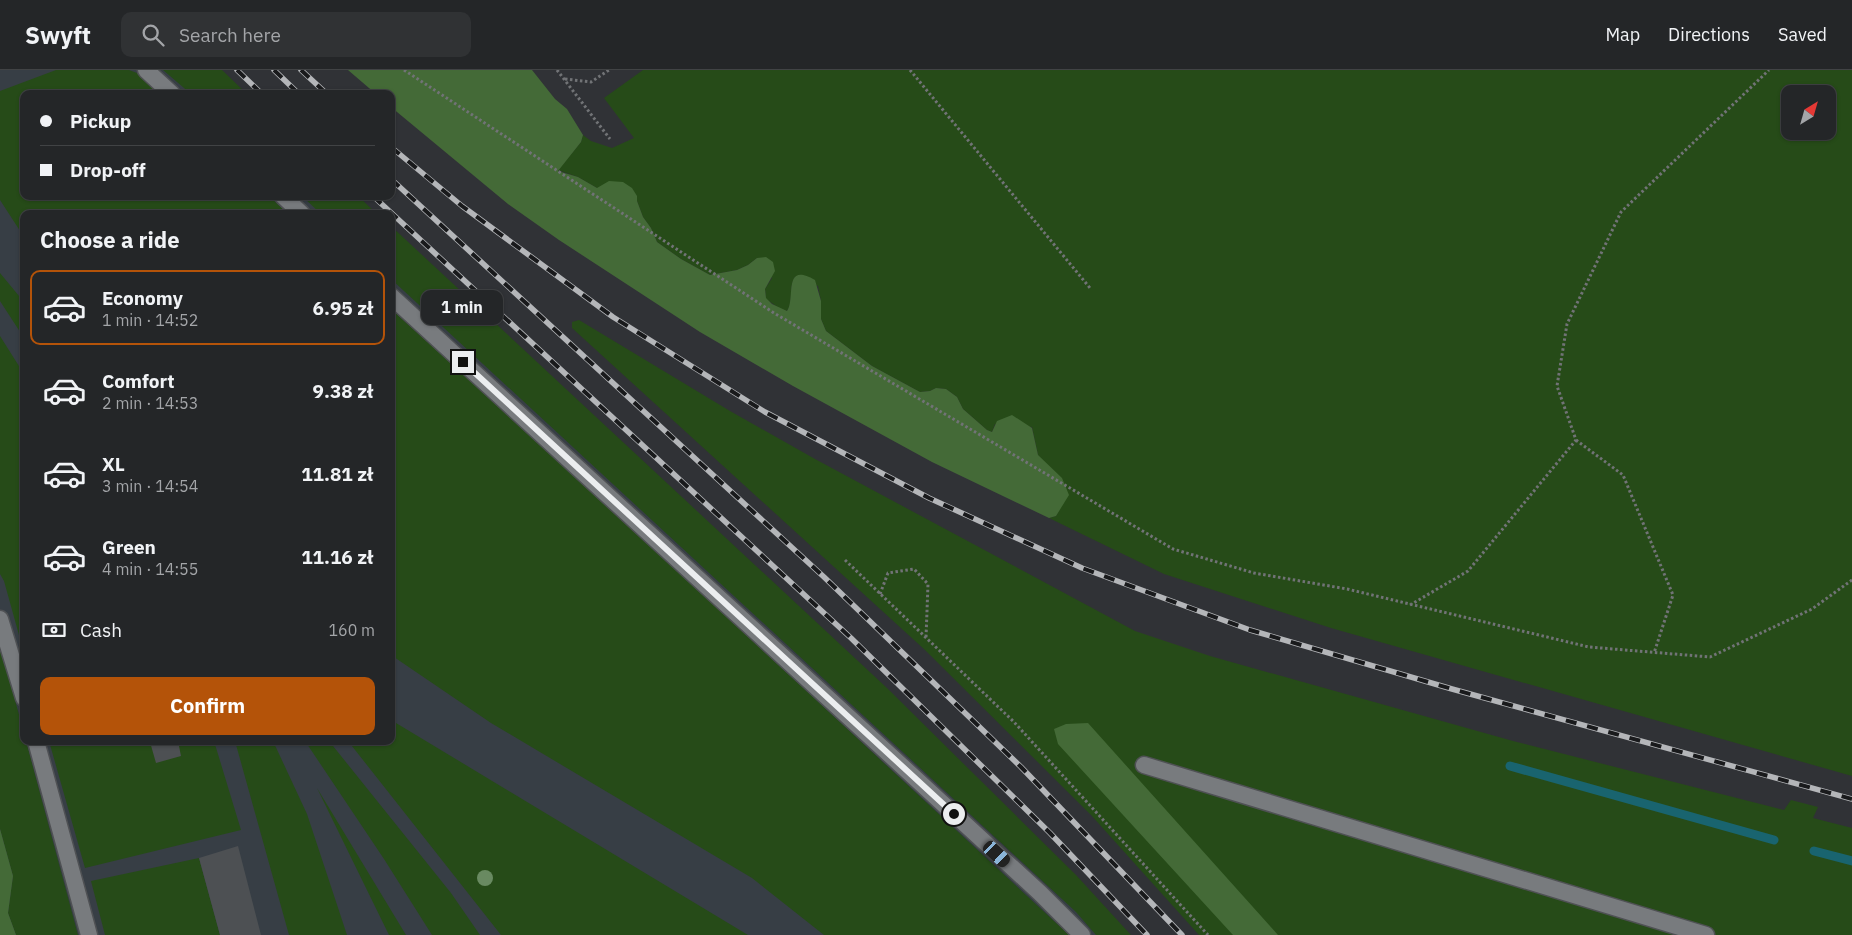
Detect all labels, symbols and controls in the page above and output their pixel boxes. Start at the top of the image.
search box [121,12,471,57]
text: Swyft [25,19,91,51]
icon: search [139,21,167,49]
text: Search here [179,23,281,47]
text: Map [1605,23,1640,46]
text: Directions [1668,23,1750,46]
text: Saved [1778,23,1827,46]
north arrow [1781,85,1836,140]
map controls [1781,85,1836,140]
text: Pickup [70,109,131,133]
text: Drop-off [70,158,146,182]
text: Choose a ride [40,225,180,254]
icon: car [42,285,87,330]
text: Economy [102,286,183,310]
callout: 1 min [422,290,504,324]
text: 6.95 zł [313,296,373,320]
text: 1 min [441,297,483,317]
text: 1 min · 14:52 [102,310,198,330]
route end [452,351,474,373]
icon: car [42,368,87,413]
text: Comfort [102,369,175,393]
text: 9.38 zł [313,379,373,403]
text: 2 min · 14:53 [102,393,198,413]
icon: car [42,451,87,496]
text: XL [102,452,125,476]
text: 11.81 zł [301,462,373,486]
text: 3 min · 14:54 [102,476,198,496]
icon: car [42,534,87,579]
text: Green [102,535,156,559]
text: 11.16 zł [301,545,373,569]
text: 4 min · 14:55 [102,559,198,579]
icon: cash [40,616,68,644]
text: Cash [80,618,122,642]
text: 160 m [328,620,375,640]
button: Confirm [40,677,375,735]
route start [943,803,965,825]
car [980,838,1013,870]

